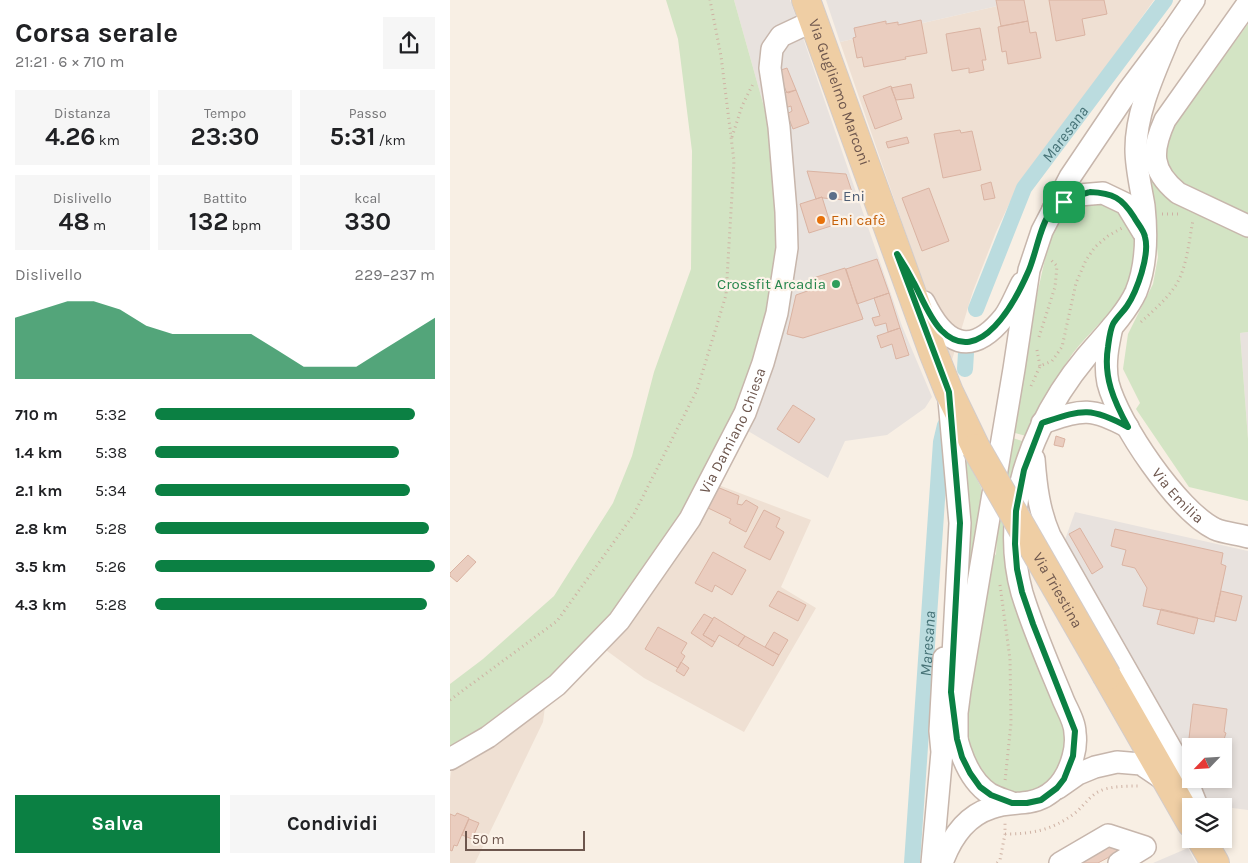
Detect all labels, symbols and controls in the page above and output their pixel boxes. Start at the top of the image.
text: Corsa serale [15,16,178,49]
button: share [383,17,435,69]
street label: Via Guglielmo Marconi [805,17,874,168]
text: 21:21 · 6 × 710 m [15,52,125,71]
water label: Maresana [1038,102,1092,166]
text: Distanza [54,105,111,122]
text: Tempo [204,105,246,122]
text: Passo [349,105,387,122]
text: 4.26 [45,122,95,151]
text: 23:30 [191,122,259,151]
text: 5:31 [330,122,375,151]
text: km [95,132,120,149]
text: /km [375,132,406,149]
pin [1043,181,1085,223]
place label: Eni [843,187,865,205]
icon: arrive [1050,188,1078,216]
text: Dislivello [53,190,112,207]
text: Battito [203,190,247,207]
text: kcal [354,190,381,207]
marker: Eni [827,190,839,202]
text: 48 [59,207,90,236]
text: 132 [189,207,228,236]
text: 330 [344,207,391,236]
place label: Eni cafè [831,211,885,229]
marker: Eni cafè [815,214,827,226]
text: m [90,217,106,234]
text: bpm [228,217,261,234]
text: Dislivello [15,265,82,284]
text: 229–237 m [355,265,435,284]
place label: Crossfit Arcadia [717,275,826,293]
marker: Crossfit Arcadia [830,278,842,290]
street label: Via Damiano Chiesa [696,365,770,497]
text: 710 m [15,405,58,424]
text: 5:32 [95,405,126,424]
text: 1.4 km [15,443,62,462]
text: 5:38 [95,443,127,462]
street label: Via Emilia [1148,464,1207,527]
text: 2.1 km [15,481,63,500]
text: 5:34 [95,481,126,500]
text: 2.8 km [15,519,67,538]
text: 5:28 [95,519,127,538]
street label: Via Triestina [1029,549,1086,631]
text: 3.5 km [15,557,66,576]
text: 5:26 [95,557,126,576]
text: 4.3 km [15,595,67,614]
text: 5:28 [95,595,127,614]
water label: Maresana [916,610,939,677]
north arrow [1182,738,1232,788]
map controls [1182,738,1232,848]
button: Salva [15,795,220,853]
button: Condividi [230,795,435,853]
button: layers [1182,798,1232,848]
scale bar [465,828,585,851]
text: 50 m [472,831,505,848]

